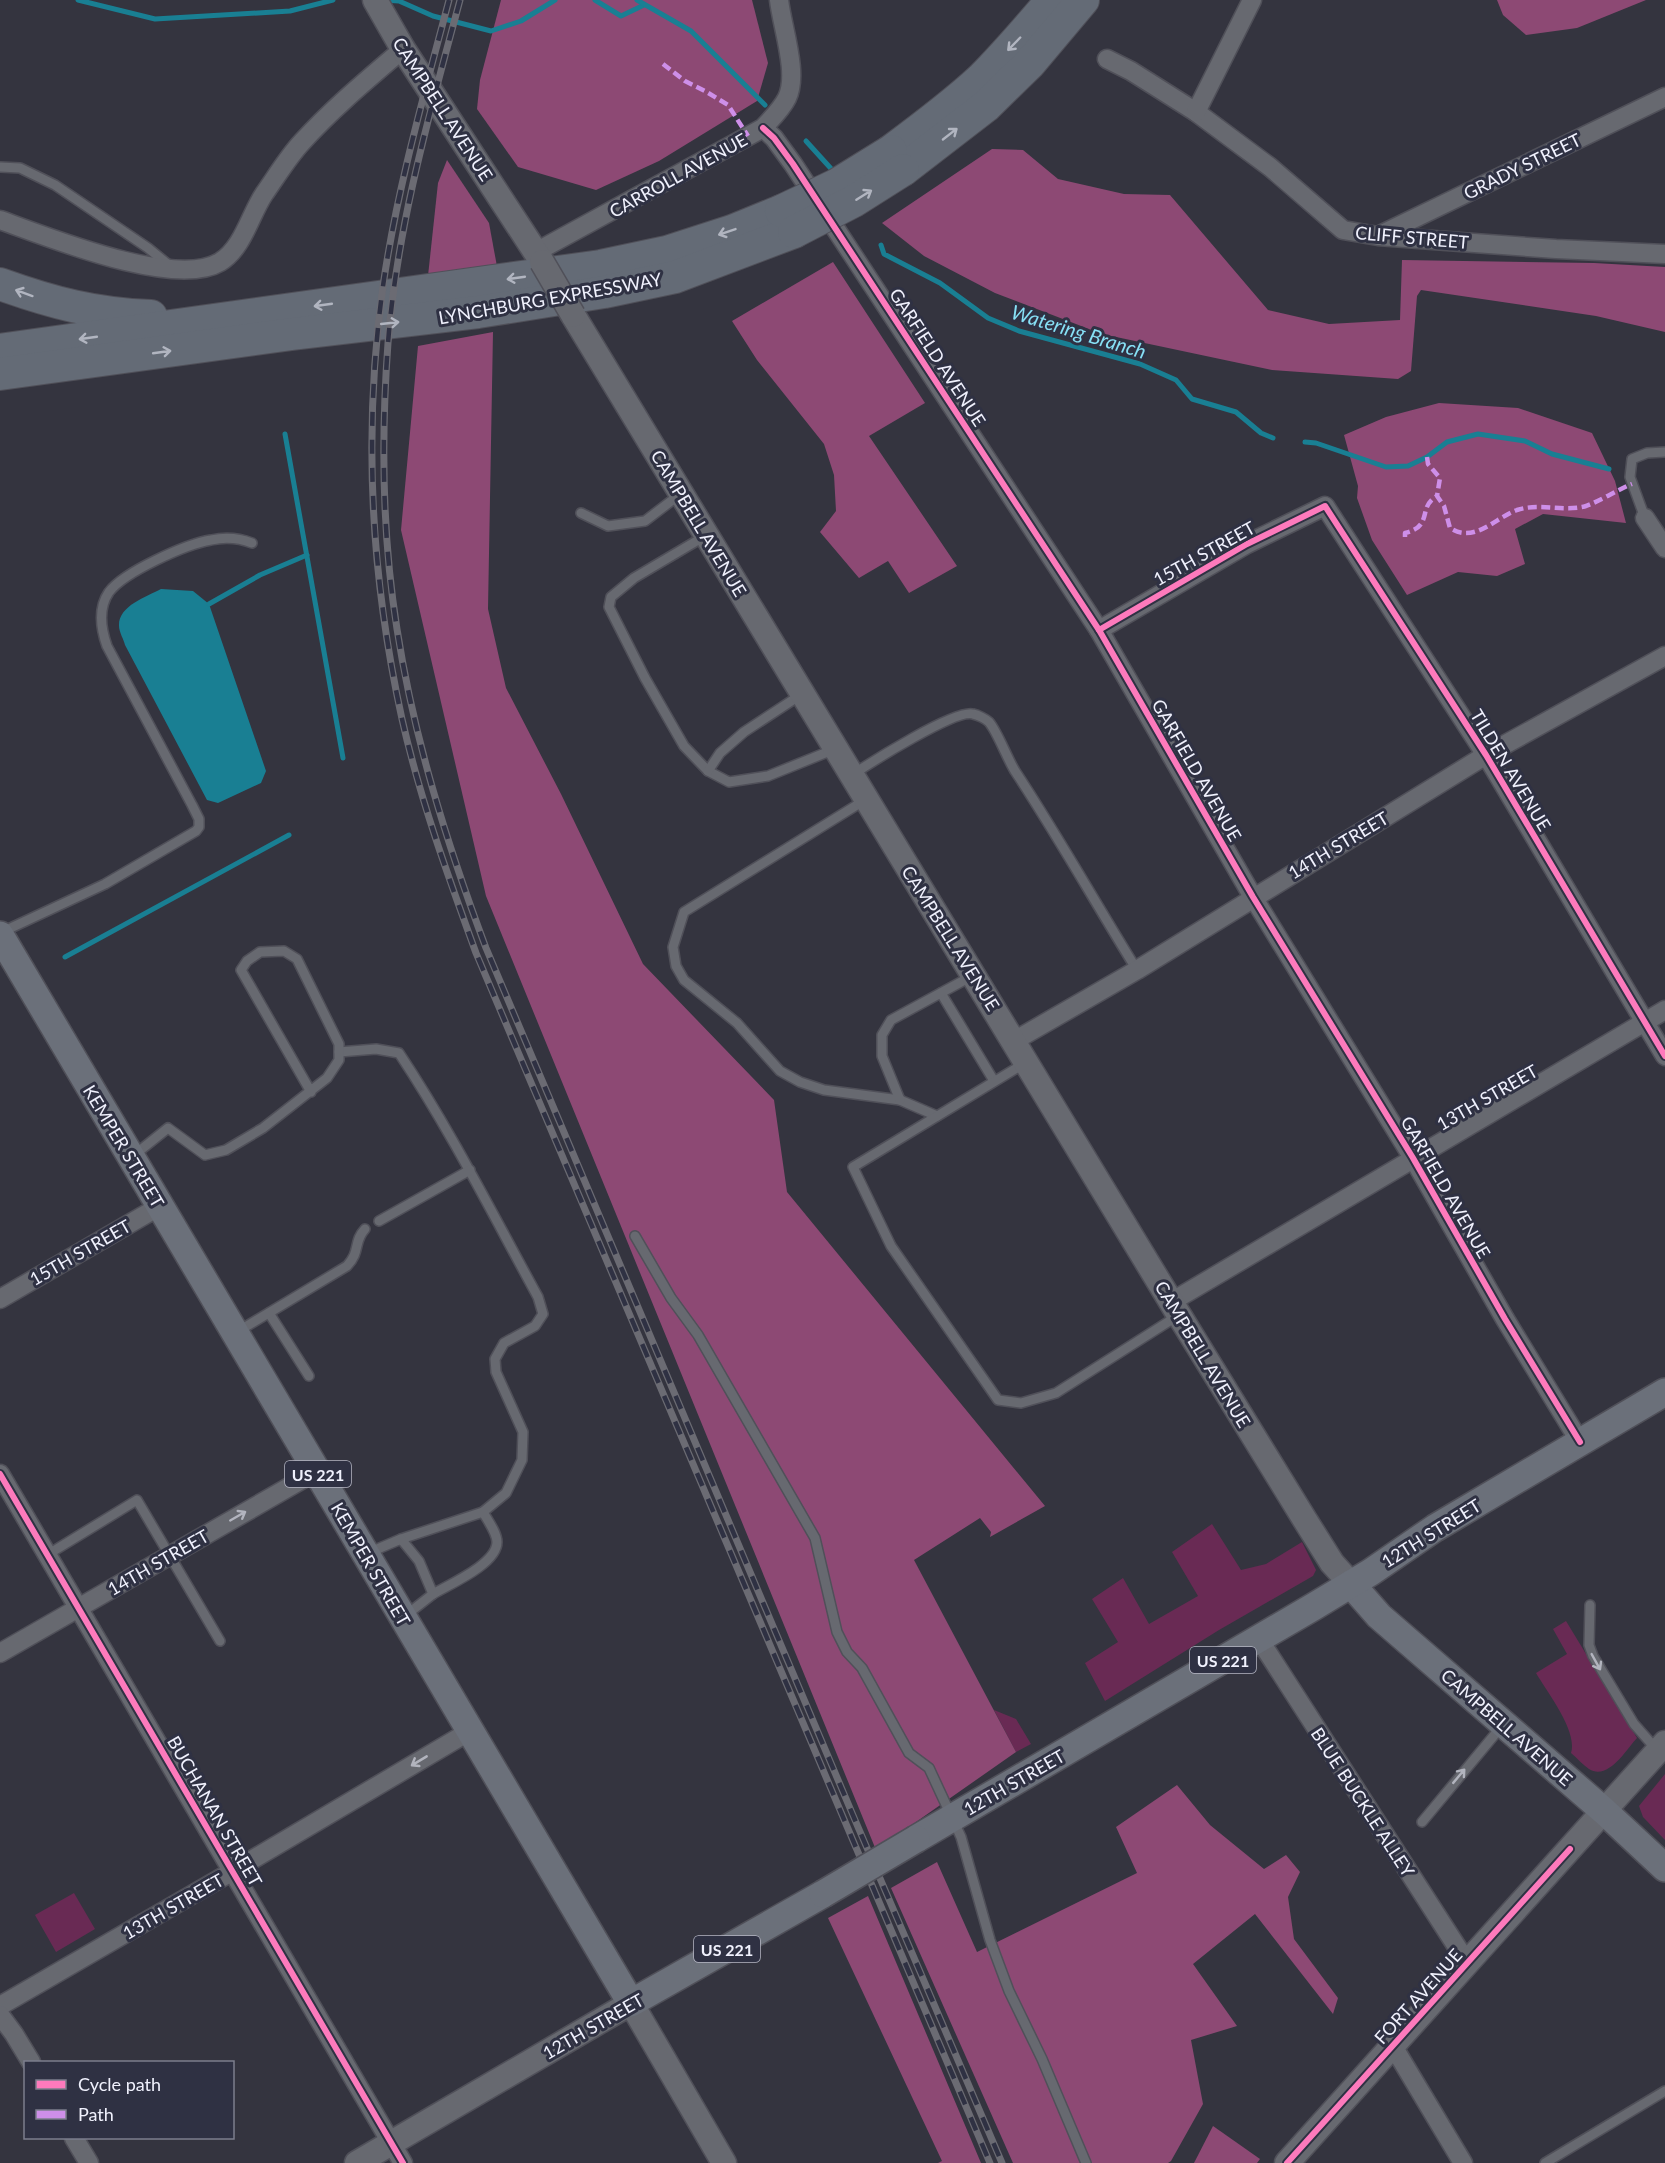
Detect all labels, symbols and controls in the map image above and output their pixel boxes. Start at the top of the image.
street label: CAMPBELL AVENUE [388,33,498,185]
one-way arrow [1006,37,1021,52]
street label: CARROLL AVENUE [605,128,751,222]
one-way arrow [942,128,958,141]
street label: GRADY STREET [1460,128,1585,204]
one-way arrow [855,188,872,200]
street label: CLIFF STREET [1354,221,1470,253]
one-way arrow [718,228,737,239]
street label: LYNCHBURG EXPRESSWAY [437,267,664,328]
one-way arrow [507,273,527,284]
street label: GARFIELD AVENUE [885,284,991,430]
one-way arrow [16,287,34,298]
water label: Watering Branch [1009,299,1149,363]
one-way arrow [314,300,334,311]
one-way arrow [379,317,399,328]
one-way arrow [79,332,99,343]
one-way arrow [152,346,171,357]
street label: CAMPBELL AVENUE [647,446,751,600]
street label: 15TH STREET [1149,516,1259,590]
street label: GARFIELD AVENUE [1147,695,1247,845]
street label: TILDEN AVENUE [1466,705,1556,835]
street label: 14TH STREET [1284,806,1392,884]
street label: CAMPBELL AVENUE [897,861,1005,1015]
street label: 13TH STREET [1433,1059,1542,1135]
street label: KEMPER STREET [79,1081,169,1212]
street label: GARFIELD AVENUE [1396,1112,1496,1262]
street label: 15TH STREET [26,1214,135,1290]
street label: CAMPBELL AVENUE [1151,1277,1255,1431]
road number: US 221 [285,1461,351,1487]
street label: 12TH STREET [1377,1494,1485,1572]
street label: KEMPER STREET [327,1498,416,1630]
one-way arrow [229,1510,247,1521]
street label: 14TH STREET [104,1524,213,1600]
road number: US 221 [1190,1647,1256,1673]
one-way arrow [1591,1653,1603,1670]
street label: CAMPBELL AVENUE [1437,1664,1577,1790]
street label: BLUE BUCKLE ALLEY [1307,1723,1420,1881]
street label: BUCHANAN STREET [163,1732,267,1891]
street label: 12TH STREET [960,1744,1069,1820]
one-way arrow [411,1755,428,1767]
one-way arrow [1453,1768,1466,1784]
street label: 13TH STREET [119,1868,228,1944]
road number: US 221 [694,1936,760,1962]
street label: FORT AVENUE [1369,1944,1467,2048]
street label: 12TH STREET [539,1988,648,2064]
legend [24,2061,234,2139]
text: Cycle path [78,2073,161,2095]
text: Path [78,2103,114,2125]

